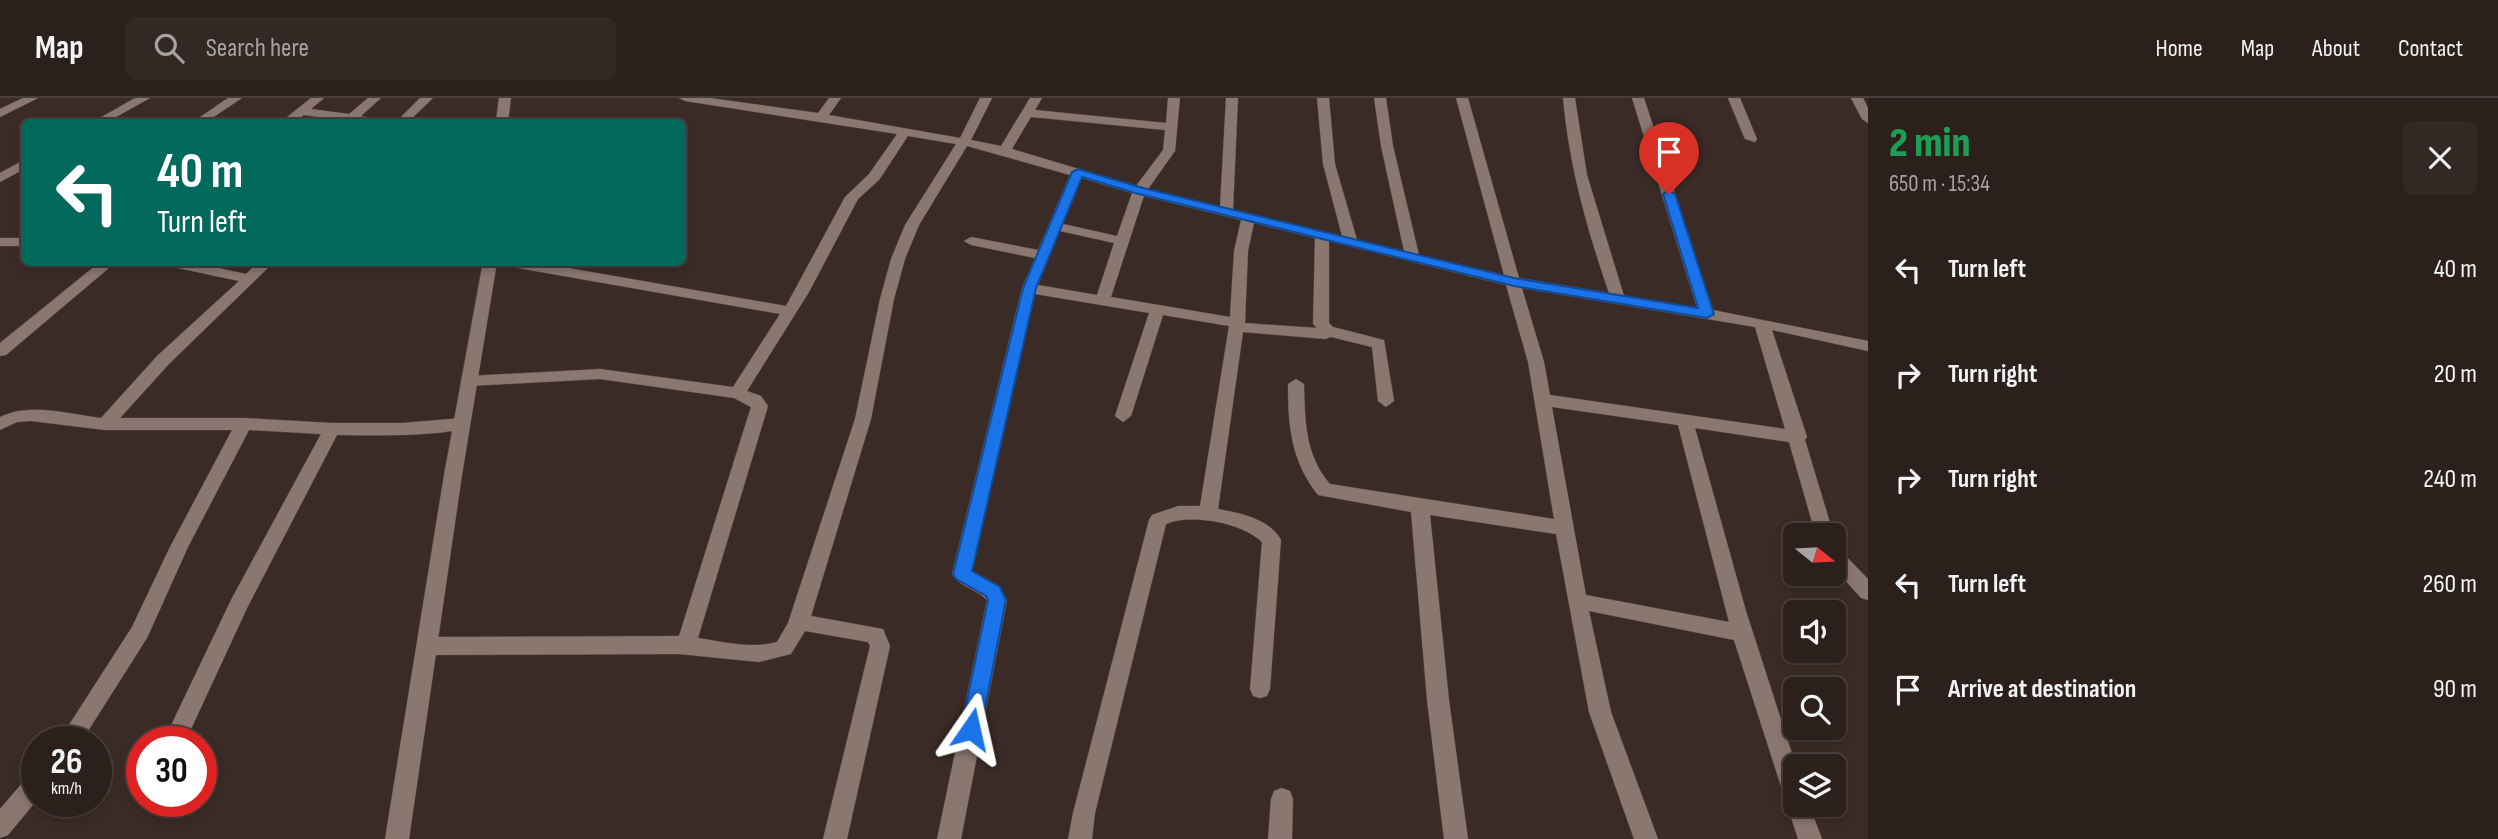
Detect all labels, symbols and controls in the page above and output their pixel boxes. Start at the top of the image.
search box [126,17,616,80]
text: Map [35,28,84,68]
icon: search [150,29,188,67]
text: Search here [206,33,309,64]
text: Home [2155,34,2203,63]
text: Map [2241,34,2274,63]
text: About [2312,34,2360,63]
text: Contact [2398,34,2463,63]
text: 2 min [1889,118,1970,169]
button: close [2403,121,2477,195]
pin [1639,122,1699,194]
icon: arrive [1650,133,1688,171]
text: 40 m [157,143,243,202]
icon: left [42,147,133,238]
text: 650 m · 15:34 [1889,170,1990,198]
text: Turn left [157,203,247,242]
icon: left [1889,251,1927,289]
text: Turn left [1948,254,2026,285]
text: 40 m [2434,254,2477,285]
icon: right [1889,356,1927,394]
text: Turn right [1948,359,2037,390]
text: 20 m [2434,359,2477,390]
icon: right [1889,461,1927,499]
text: Turn right [1948,464,2037,495]
text: 240 m [2423,464,2477,495]
north arrow [1783,523,1846,586]
map controls [1783,523,1846,817]
icon: left [1889,566,1927,604]
text: Turn left [1948,569,2026,600]
text: 260 m [2422,569,2477,600]
button: sound [1783,600,1846,663]
icon: arrive [1889,671,1927,709]
text: Arrive at destination [1948,674,2136,705]
text: 90 m [2433,674,2477,705]
button: search [1783,677,1846,740]
position arrow [934,692,1008,766]
speed limit sign: 30 [126,726,217,817]
text: 26 [51,741,82,784]
button: layers [1783,754,1846,817]
text: km/h [51,778,82,799]

